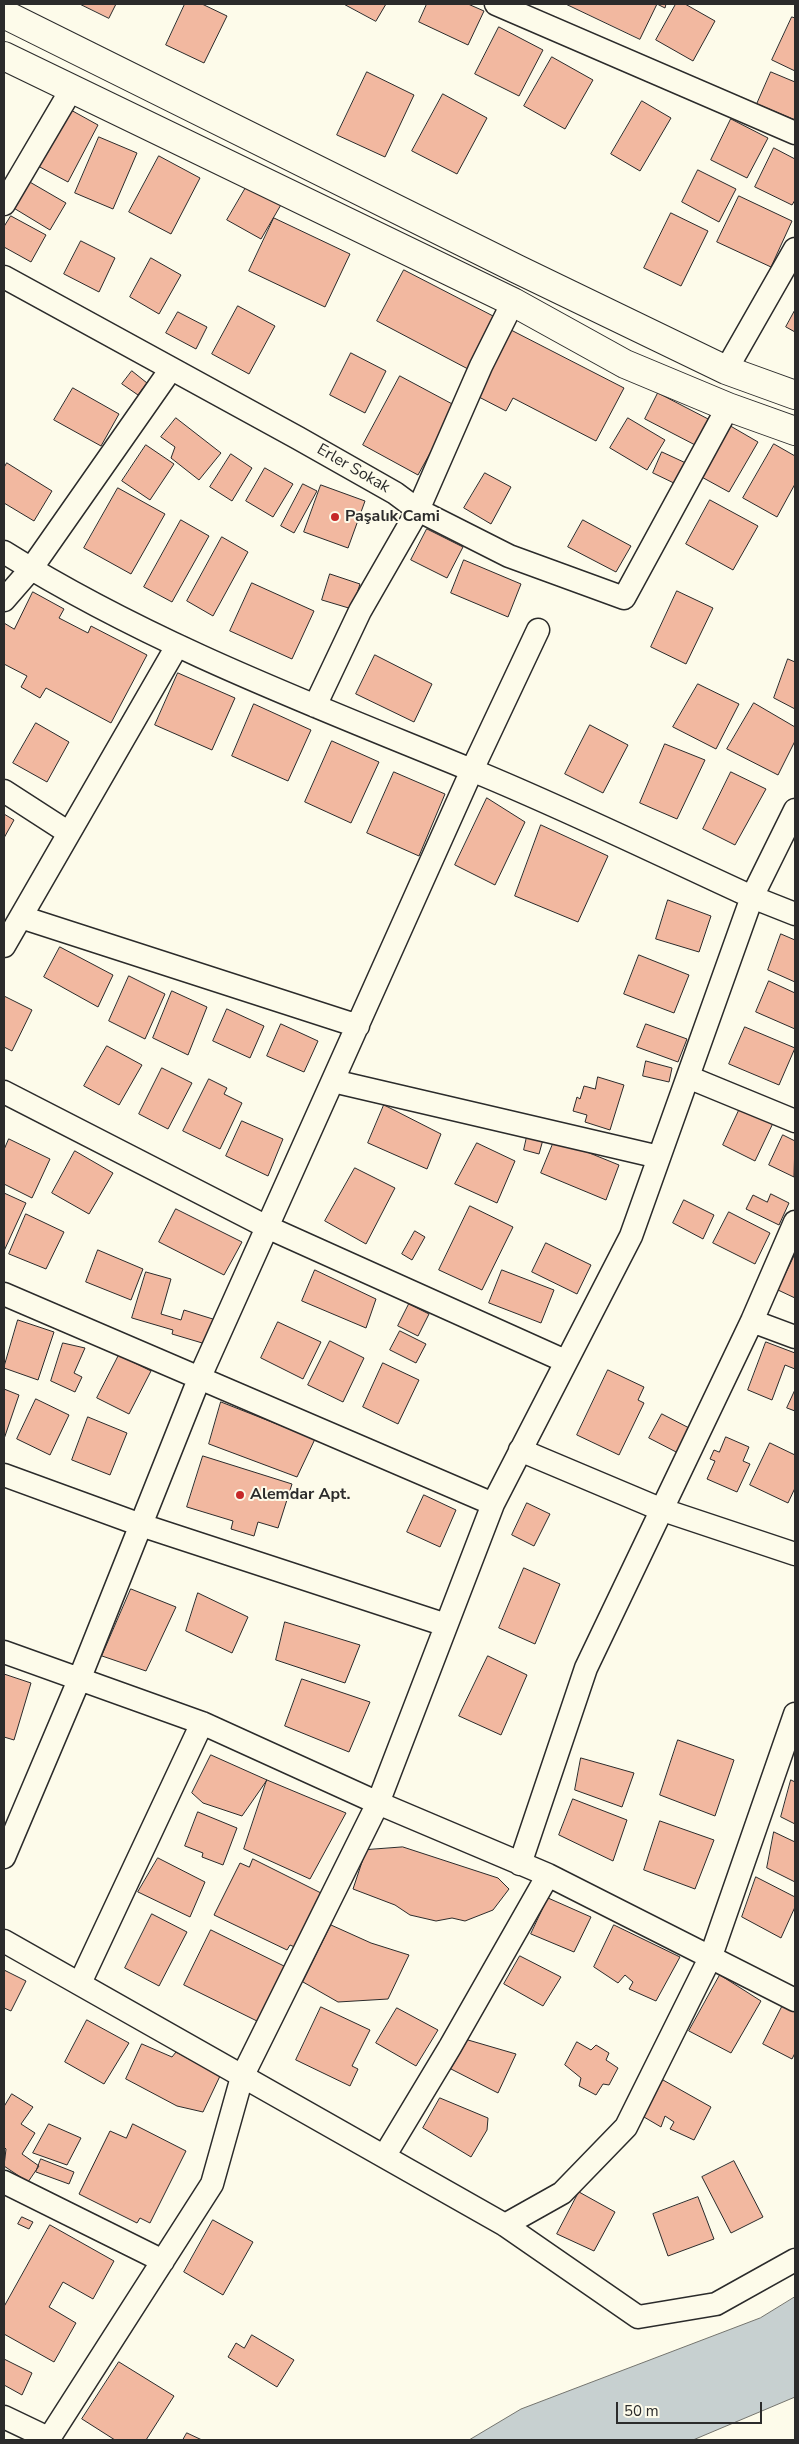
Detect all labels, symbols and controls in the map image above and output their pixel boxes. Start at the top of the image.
street label: Erler Sokak [313,440,393,498]
place label: Paşalık Cami [345,507,440,527]
marker: Paşalık Cami [329,511,341,523]
place label: Alemdar Apt. [250,1485,350,1505]
marker: Alemdar Apt. [234,1489,246,1501]
scale bar [619,2392,765,2424]
text: 50 m [624,2401,659,2421]

